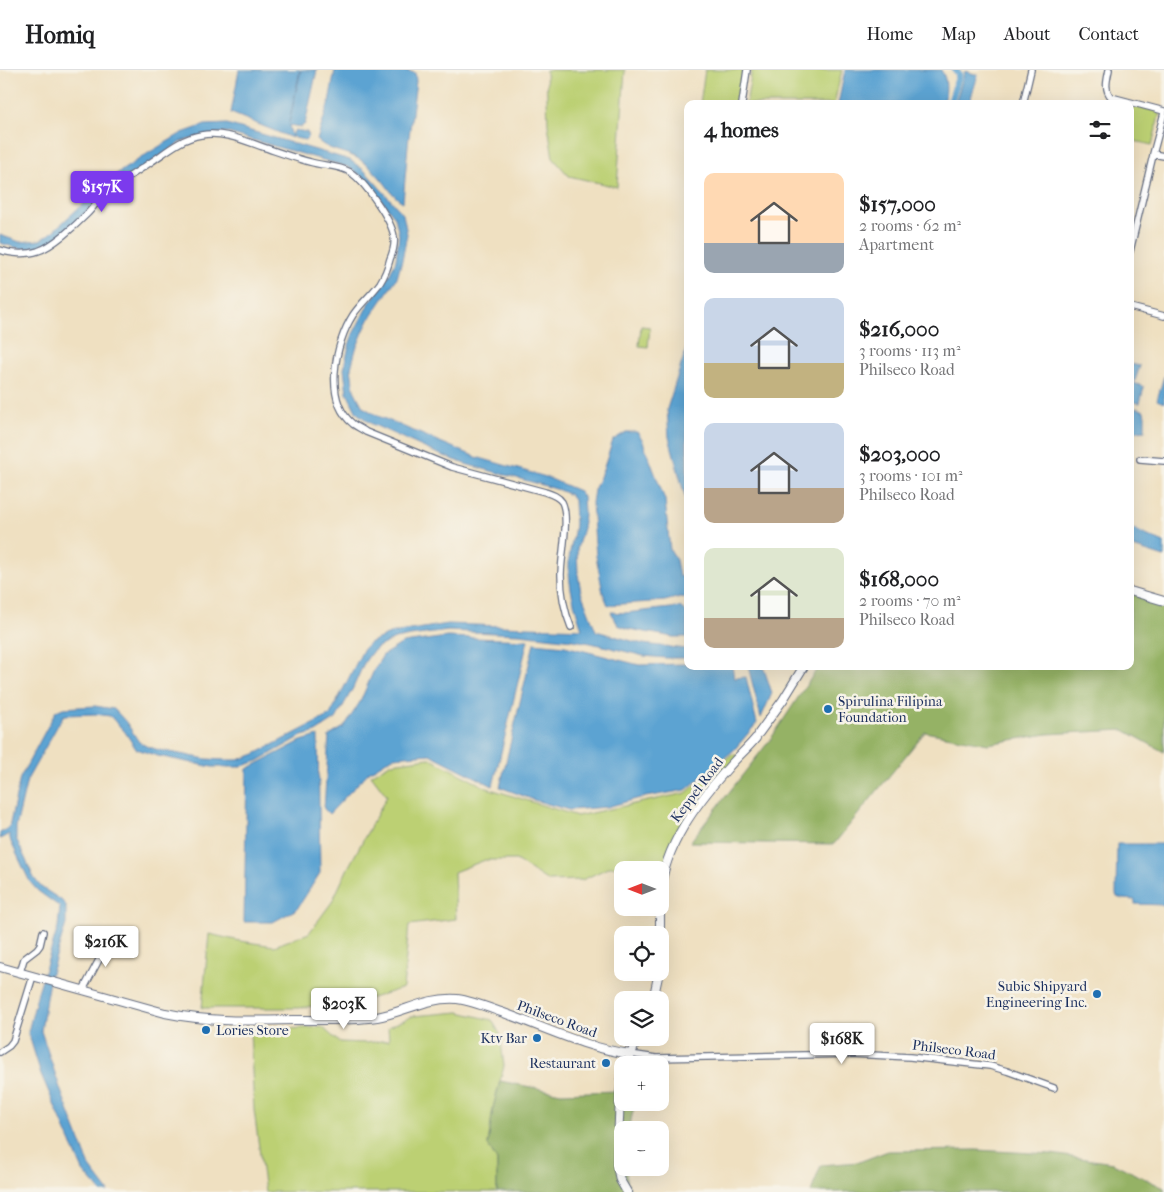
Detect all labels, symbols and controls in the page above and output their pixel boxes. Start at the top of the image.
text: Homiq [25,21,95,49]
text: Home [866,24,913,45]
text: Map [941,24,976,45]
text: About [1004,24,1050,45]
text: Contact [1078,24,1139,45]
icon: filters [1086,116,1114,144]
text: 4 homes [704,118,779,142]
pin: $157K [67,170,137,213]
text: $157K [82,177,122,196]
text: $157,000 [859,192,936,216]
icon: home [744,193,804,253]
text: 2 rooms · 62 m² [859,216,961,235]
text: Apartment [859,235,934,254]
text: $216,000 [859,317,939,341]
icon: home [744,318,804,378]
text: 3 rooms · 113 m² [859,341,960,360]
text: Philseco Road [859,360,955,379]
text: $203,000 [859,442,941,466]
icon: home [744,443,804,503]
text: 3 rooms · 101 m² [859,466,962,485]
text: Philseco Road [859,485,955,504]
text: $168,000 [859,567,939,591]
icon: home [744,568,804,628]
text: 2 rooms · 70 m² [859,591,961,610]
text: Philseco Road [859,610,955,629]
place label: Spirulina Filipina Foundation [838,693,943,726]
marker: Spirulina Filipina Foundation [822,703,834,715]
street label: Keppel Road [667,754,727,826]
north arrow [614,861,669,916]
map controls [614,861,669,1176]
pin: $216K [71,926,141,968]
button: locate [614,926,669,981]
text: $216K [85,932,127,951]
place label: Subic Shipyard Engineering Inc. [986,978,1087,1011]
pin: $203K [309,988,379,1030]
marker: Subic Shipyard Engineering Inc. [1091,988,1103,1000]
button: layers [614,991,669,1046]
text: $203K [322,994,366,1013]
street label: Philseco Road [515,997,600,1041]
place label: Lories Store [216,1022,289,1039]
pin: $168K [807,1022,877,1065]
marker: Lories Store [200,1024,212,1036]
text: $168K [821,1029,863,1048]
place label: Ktv Bar [481,1030,527,1047]
marker: Ktv Bar [531,1032,543,1044]
street label: Philseco Road [911,1036,997,1064]
place label: Restaurant [529,1055,596,1072]
button: + [614,1056,669,1111]
marker: Restaurant [600,1057,612,1069]
button: − [614,1121,669,1176]

